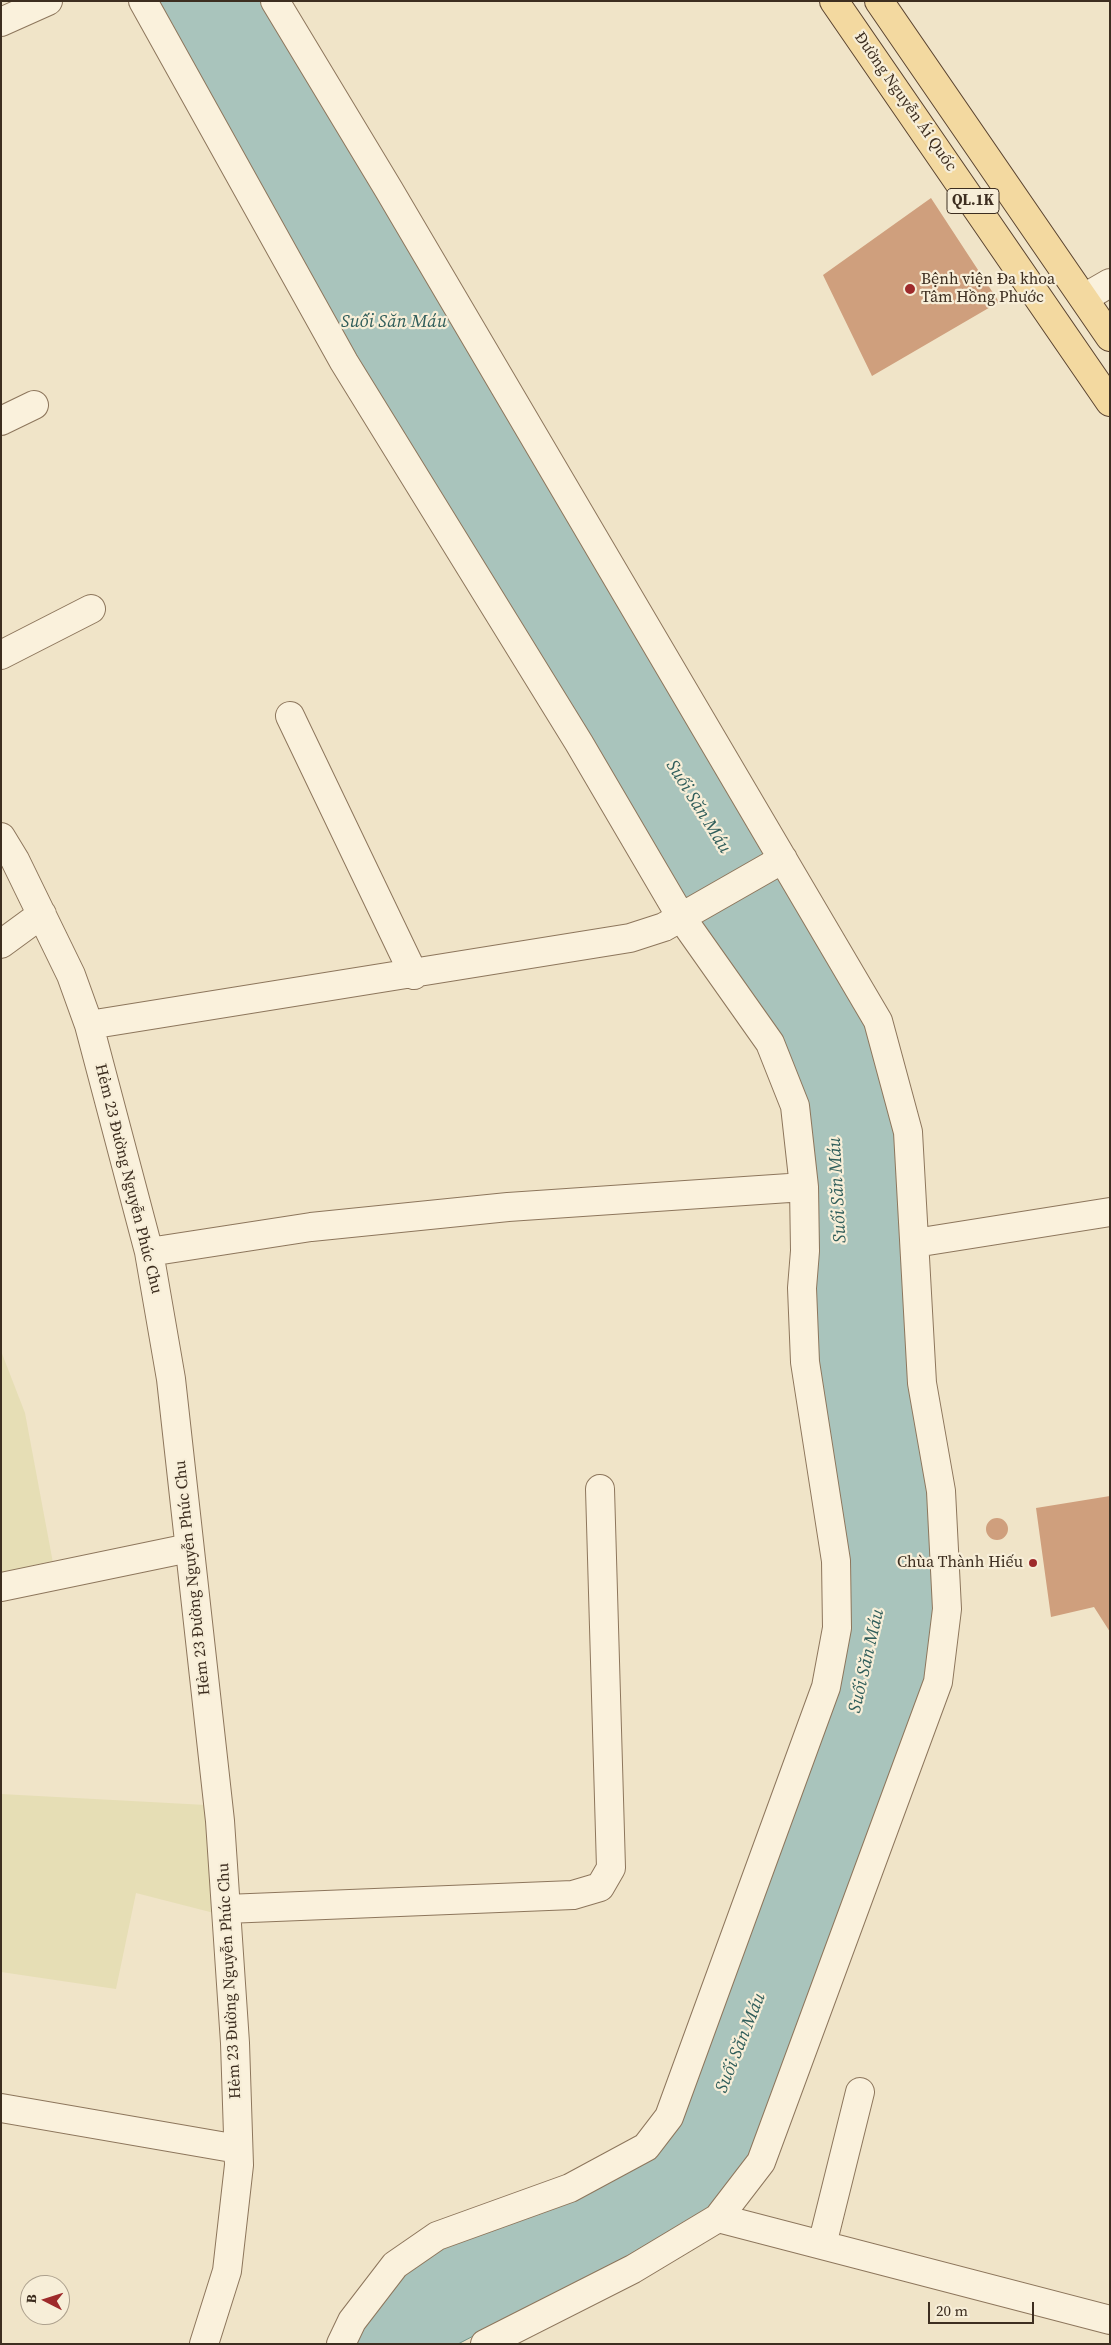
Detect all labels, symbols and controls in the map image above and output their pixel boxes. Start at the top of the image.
street label: Đường Nguyễn Ái Quốc [850,29,960,175]
road number: QL.1K [947,188,999,214]
place label: Bệnh viện Đa khoa Tâm Hồng Phước [921,270,1055,308]
marker: Bệnh viện Đa khoa Tâm Hồng Phước [903,282,917,296]
water label: Suối Săn Máu [341,311,447,333]
water label: Suối Săn Máu [661,756,735,858]
street label: Hẻm 23 Đường Nguyễn Phúc Chu [90,1062,166,1296]
water label: Suối Săn Máu [824,1137,852,1243]
street label: Hẻm 23 Đường Nguyễn Phúc Chu [171,1459,215,1697]
place label: Chùa Thành Hiếu [897,1553,1023,1573]
marker: Chùa Thành Hiếu [1027,1557,1039,1569]
water label: Suối Săn Máu [845,1607,889,1715]
street label: Hẻm 23 Đường Nguyễn Phúc Chu [214,1863,246,2099]
water label: Suối Săn Máu [711,1990,771,2096]
north arrow [20,2275,70,2325]
scale bar [931,2292,1037,2324]
text: B [21,2293,41,2304]
text: 20 m [936,2300,968,2321]

